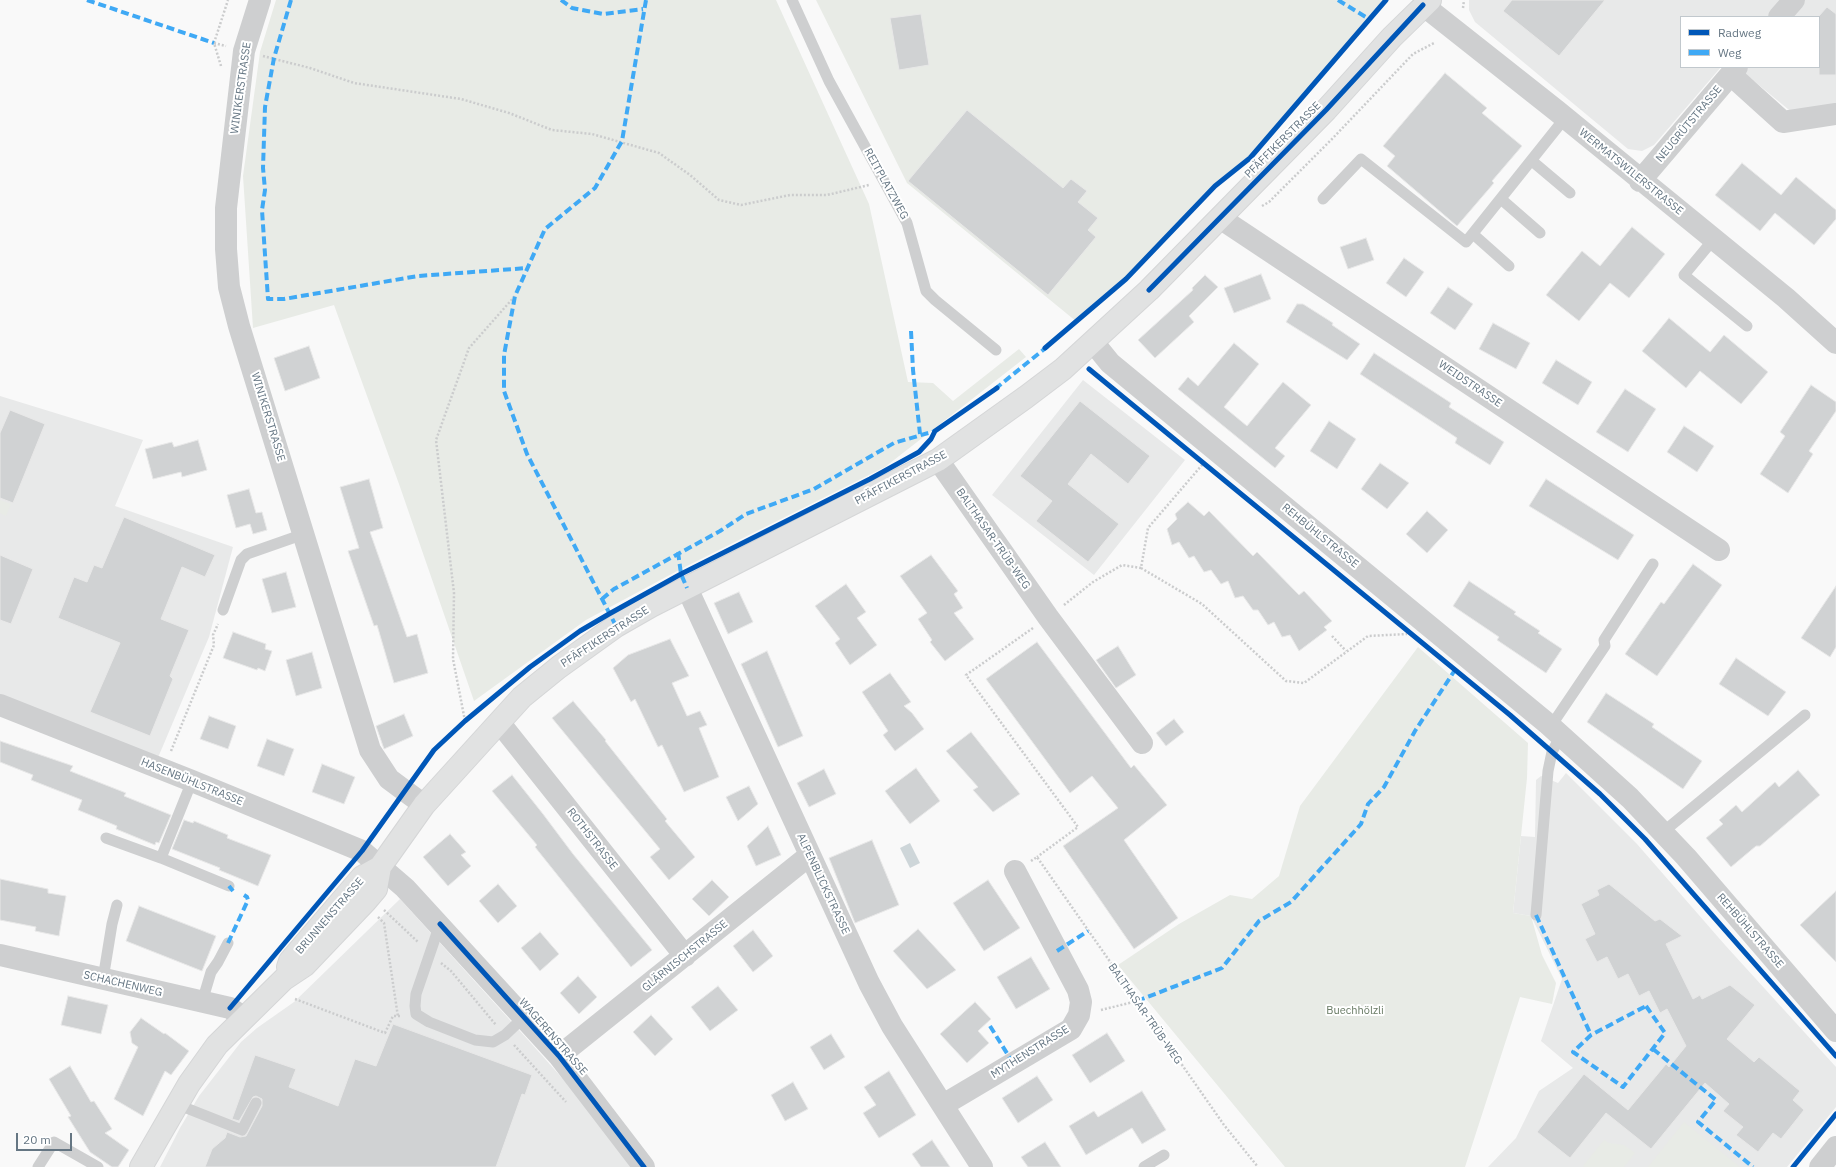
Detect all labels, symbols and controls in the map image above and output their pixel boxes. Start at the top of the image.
legend [1680,16,1820,68]
text: Radweg [1718,25,1761,40]
street label: WINIKERSTRASSE [228,41,254,135]
text: Weg [1718,45,1741,60]
street label: NEUGRÜTSTRASSE [1653,83,1725,165]
street label: PFÄFFIKERSTRASSE [1242,99,1324,181]
street label: WERMATSWILERSTRASSE [1576,126,1686,218]
street label: REITPLATZWEG [861,146,911,222]
street label: WEIDSTRASSE [1436,358,1504,410]
street label: WINIKERSTRASSE [248,371,288,463]
street label: PFÄFFIKERSTRASSE [853,448,949,508]
street label: BALTHASAR-TRÜB-WEG [953,486,1033,592]
street label: REHBÜHLSTRASSE [1279,501,1361,571]
street label: PFÄFFIKERSTRASSE [559,604,651,670]
street label: HASENBÜHLSTRASSE [139,755,245,809]
street label: ROTHSTRASSE [564,806,620,872]
street label: ALPENBLICKSTRASSE [794,831,852,937]
street label: BRUNNENSTRASSE [293,875,367,957]
street label: REHBÜHLSTRASSE [1714,891,1786,971]
street label: GLÄRNISCHSTRASSE [640,917,730,995]
street label: BALTHASAR-TRÜB-WEG [1105,961,1185,1067]
street label: SCHACHENWEG [82,969,164,999]
street label: WAGERENSTRASSE [516,996,590,1078]
park label: Buechhölzli [1326,1004,1384,1018]
street label: MYTHENSTRASSE [989,1023,1071,1081]
scale bar [18,1125,74,1151]
text: 20 m [23,1132,51,1147]

